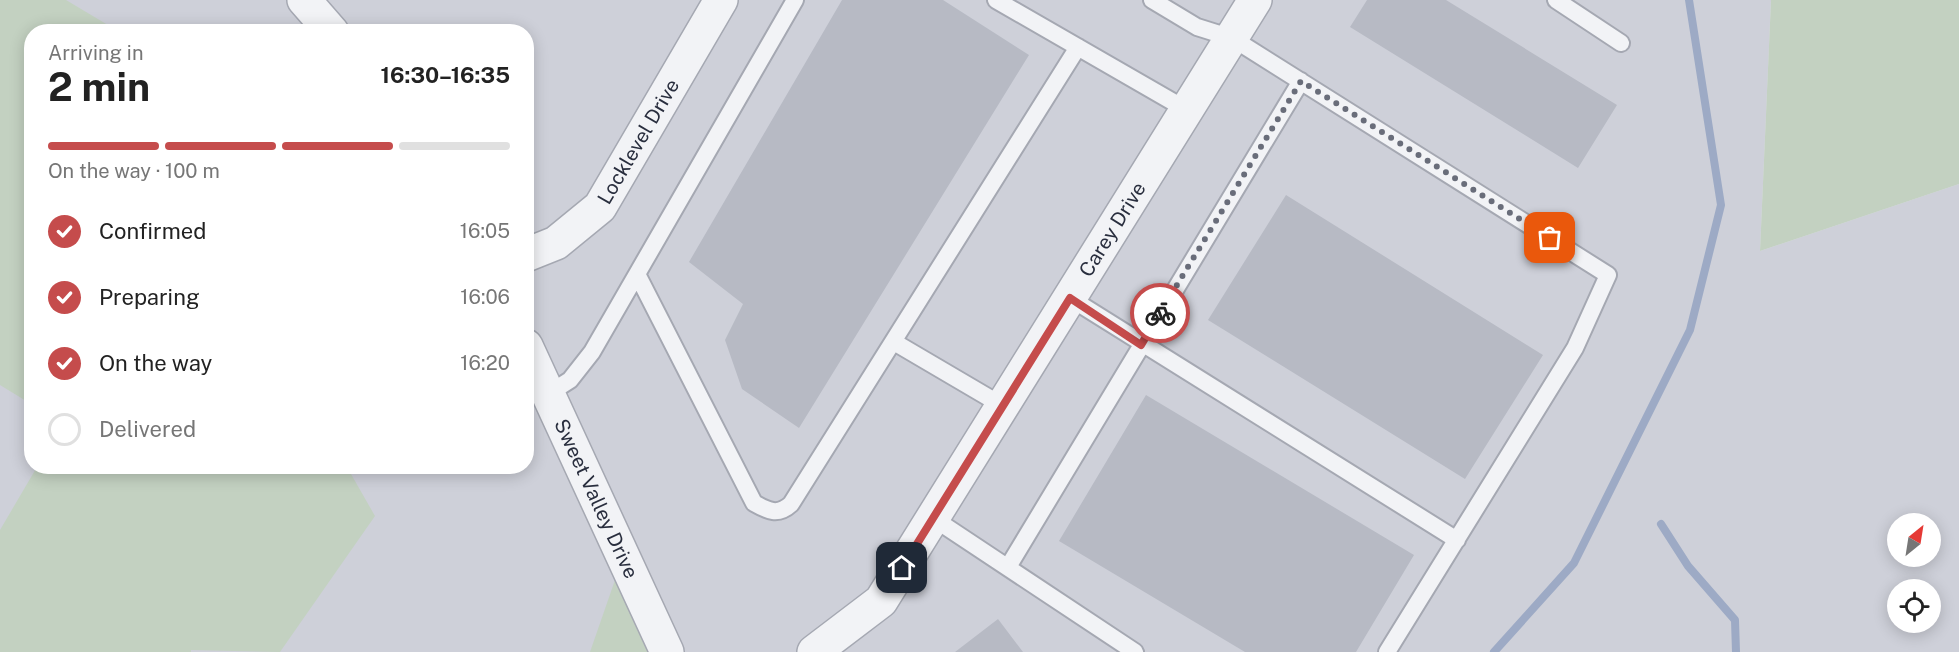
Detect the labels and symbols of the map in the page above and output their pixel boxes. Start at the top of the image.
street label: Locklevel Drive [592,75,684,209]
street label: Carey Drive [1074,178,1151,281]
pin [1524,212,1575,263]
courier [1130,283,1190,343]
street label: Sweet Valley Drive [549,415,643,582]
north arrow [1887,513,1941,567]
pin [876,542,927,593]

